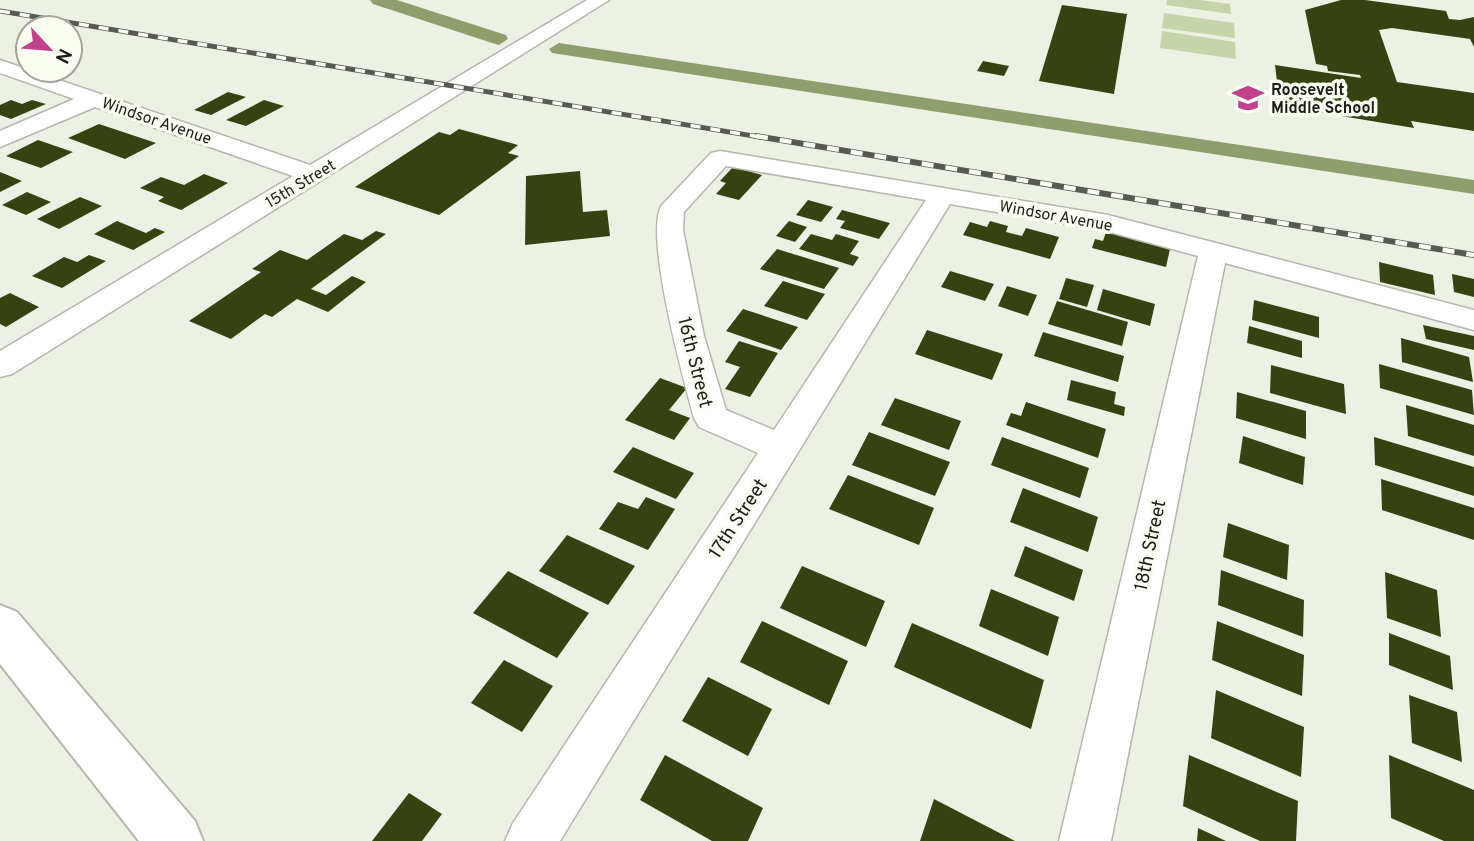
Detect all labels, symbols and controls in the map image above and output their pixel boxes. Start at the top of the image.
north arrow [14,14,84,84]
text: N [49,44,76,67]
school or university icon: Roosevelt Middle School [1231,81,1265,115]
place label: Roosevelt Middle School [1271,81,1375,119]
street label: Windsor Avenue [99,94,214,150]
street label: 15th Street [262,156,340,213]
street label: Windsor Avenue [997,197,1114,237]
street label: 16th Street [671,315,717,410]
street label: 17th Street [704,475,773,564]
street label: 18th Street [1130,498,1172,593]

